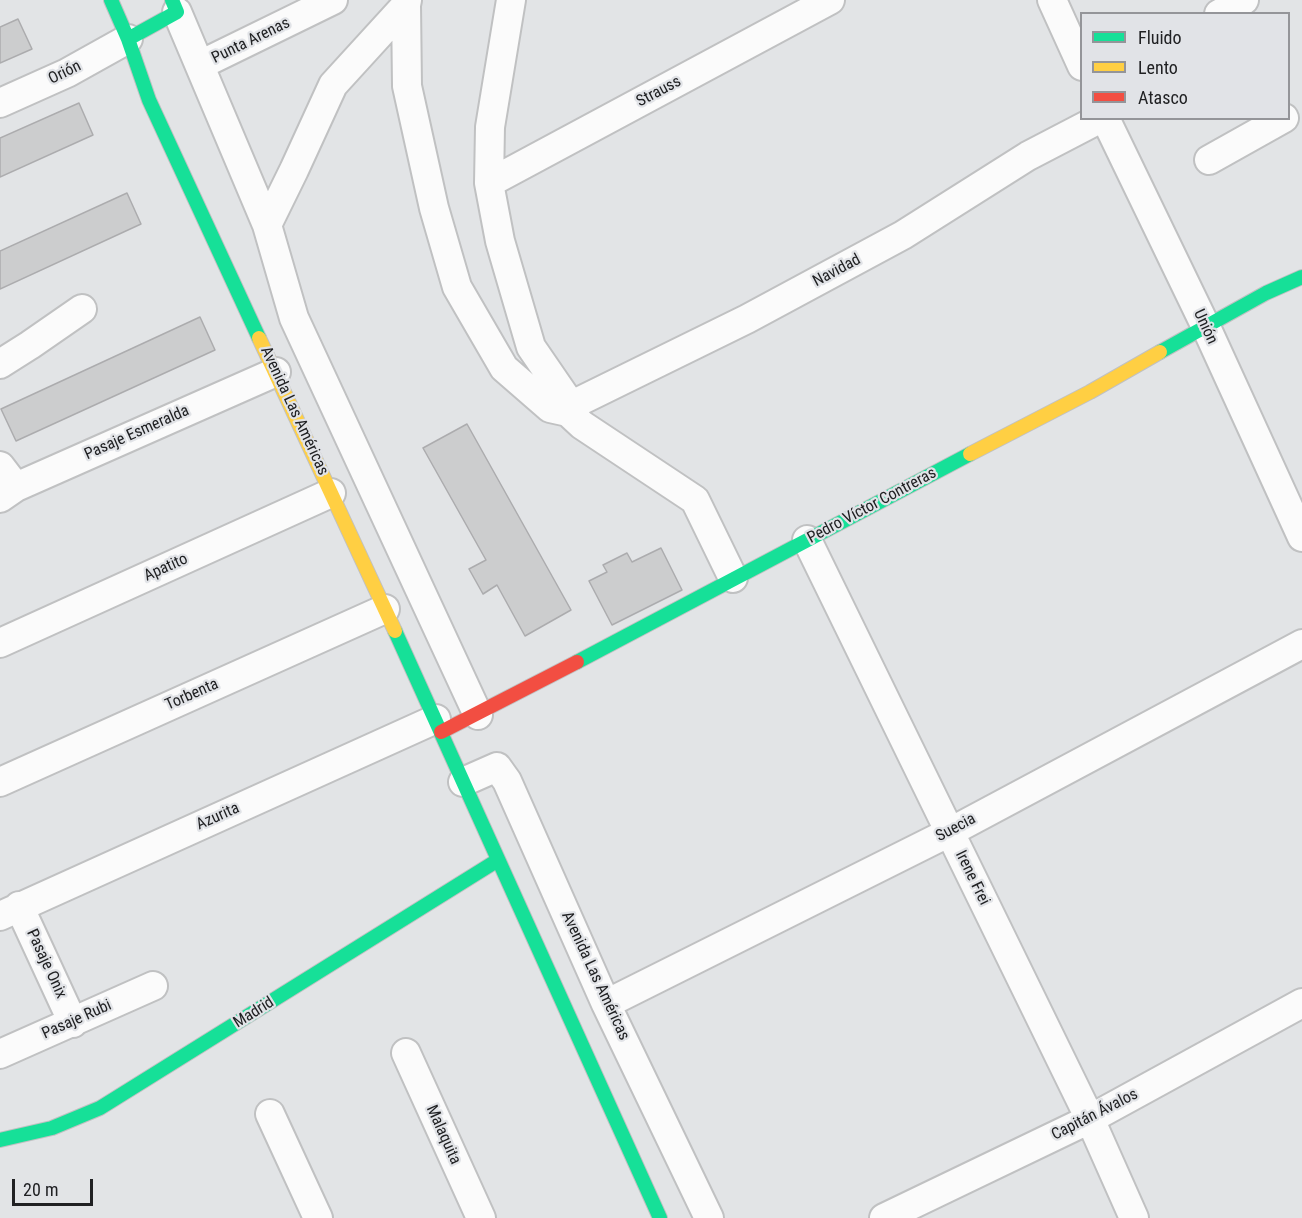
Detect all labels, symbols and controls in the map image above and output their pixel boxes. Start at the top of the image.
legend [1080,12,1290,120]
street label: Punta Arenas [209,14,293,68]
text: Fluido [1138,27,1182,48]
street label: Orión [46,57,84,89]
text: Lento [1138,57,1178,78]
street label: Strauss [633,72,685,112]
text: Atasco [1138,87,1188,108]
street label: Navidad [810,250,864,292]
street label: Unión [1189,307,1221,347]
street label: Avenida Las Américas [256,344,332,478]
street label: Pasaje Esmeralda [82,401,192,465]
street label: Pedro Víctor Contreras [804,464,940,548]
street label: Apatito [141,550,191,586]
street label: Torbenta [163,675,221,715]
street label: Azurita [194,799,242,835]
street label: Suecia [933,810,979,846]
street label: Irene Frei [951,847,993,909]
street label: Avenida Las Américas [557,909,633,1043]
street label: Pasaje Onix [22,926,70,1002]
street label: Madrid [230,993,278,1033]
street label: Pasaje Rubi [39,996,115,1044]
street label: Capitán Ávalos [1049,1085,1141,1145]
street label: Malaquita [421,1102,465,1168]
scale bar [15,1167,96,1205]
text: 20 m [23,1179,58,1200]

